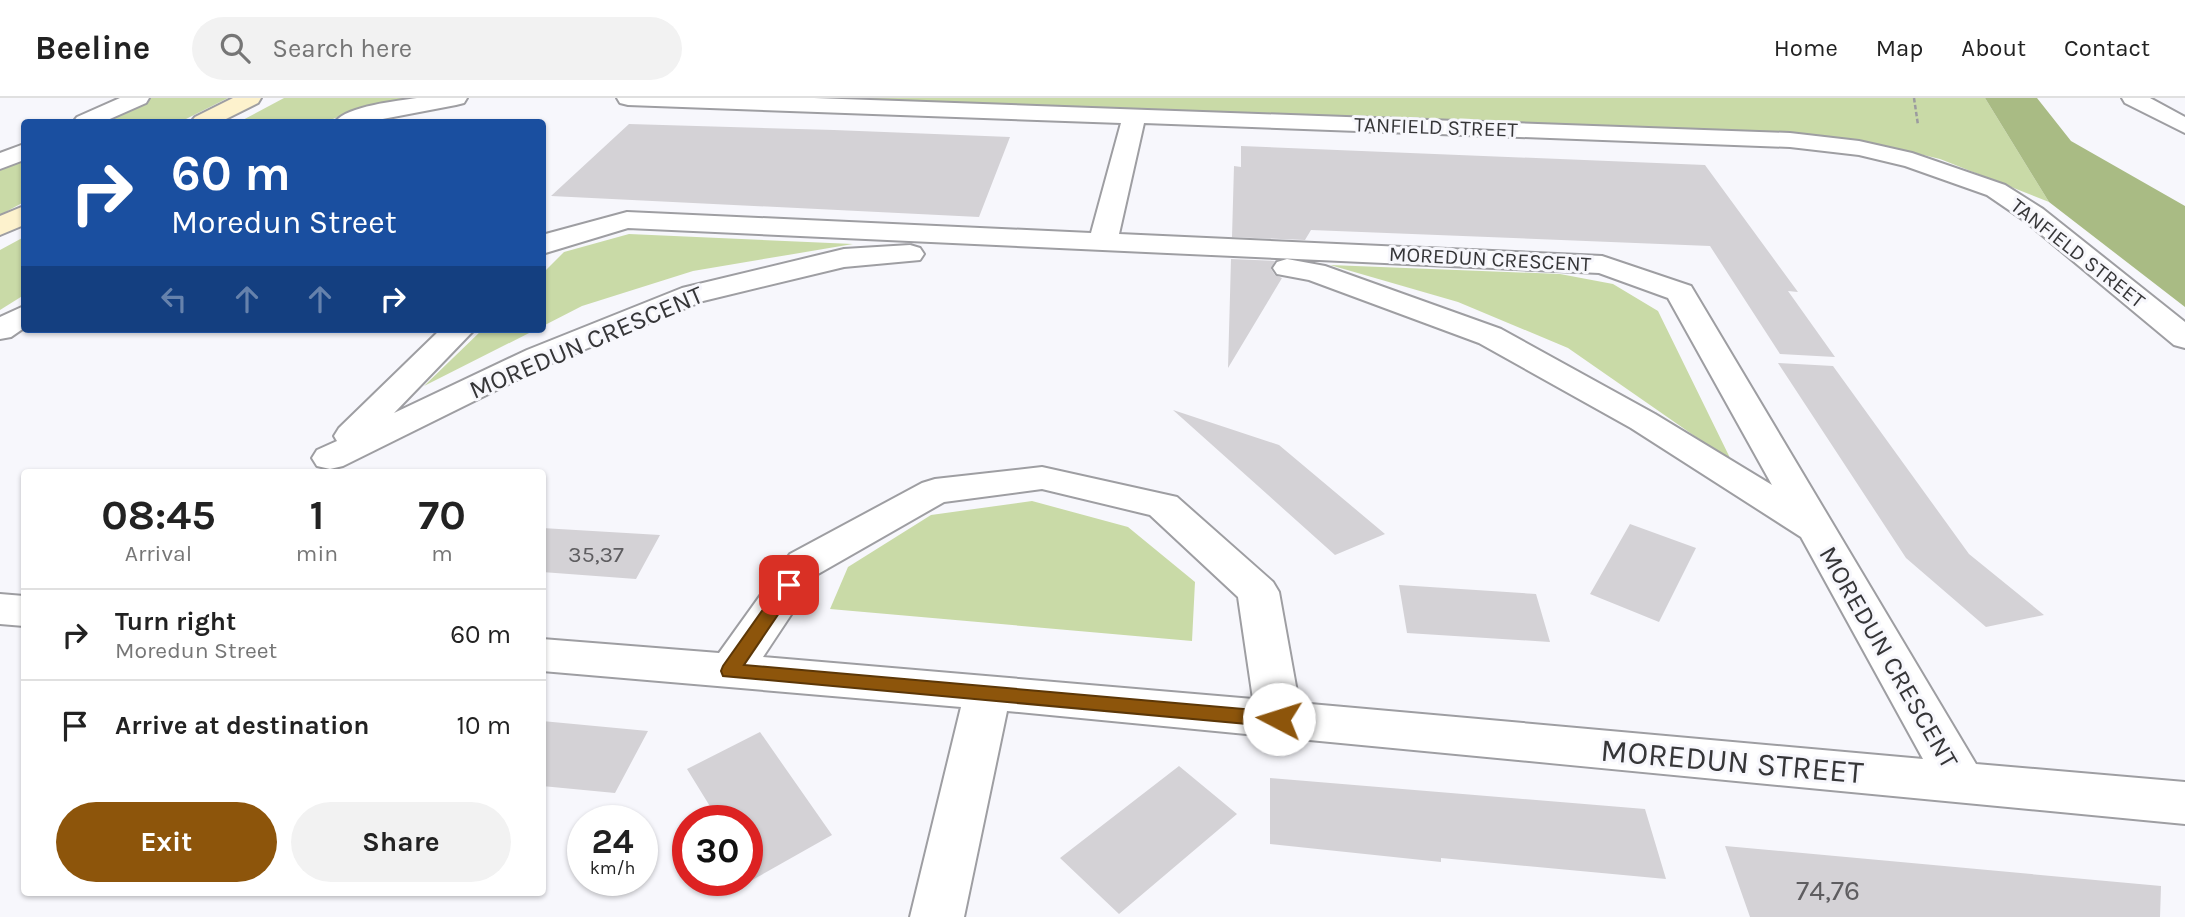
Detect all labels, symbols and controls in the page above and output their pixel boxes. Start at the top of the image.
search box [192,17,682,80]
text: Beeline [35,29,150,67]
icon: search [216,29,254,67]
text: Search here [272,33,412,64]
text: Home [1774,34,1838,62]
text: Map [1876,34,1923,62]
text: About [1961,34,2026,62]
text: Contact [2064,34,2150,62]
street label: TANFIELD STREET [1354,112,1519,142]
text: 60 m [171,145,291,202]
icon: right [56,147,147,238]
street label: TANFIELD STREET [2006,193,2150,313]
text: Moredun Street [171,204,397,241]
street label: MOREDUN CRESCENT [1388,242,1592,276]
street label: MOREDUN CRESCENT [465,279,708,406]
icon: left [155,280,193,318]
icon: ahead [228,280,266,318]
icon: ahead [301,280,339,318]
icon: right [374,280,412,318]
text: 08:45 [101,490,216,540]
text: 1 [310,490,324,540]
text: 70 [418,490,466,540]
text: Arrival [125,540,192,567]
text: min [296,540,338,567]
text: m [431,540,453,567]
house number: 35,37 [568,541,624,568]
street label: MOREDUN CRESCENT [1812,541,1965,774]
pin [759,555,819,615]
icon: arrive [770,566,808,604]
text: Turn right [115,606,236,637]
icon: right [56,616,94,654]
text: 60 m [450,619,511,650]
text: Moredun Street [115,637,277,664]
position arrow [1242,682,1316,756]
icon: arrive [56,707,94,745]
text: Arrive at destination [115,710,369,741]
text: 10 m [456,710,511,741]
street label: MOREDUN STREET [1599,732,1865,791]
button: Exit [56,802,277,882]
button: Share [291,802,511,882]
speed limit sign: 30 [672,805,763,896]
text: 24 [592,821,634,862]
text: km/h [590,857,635,879]
house number: 74,76 [1796,874,1860,907]

